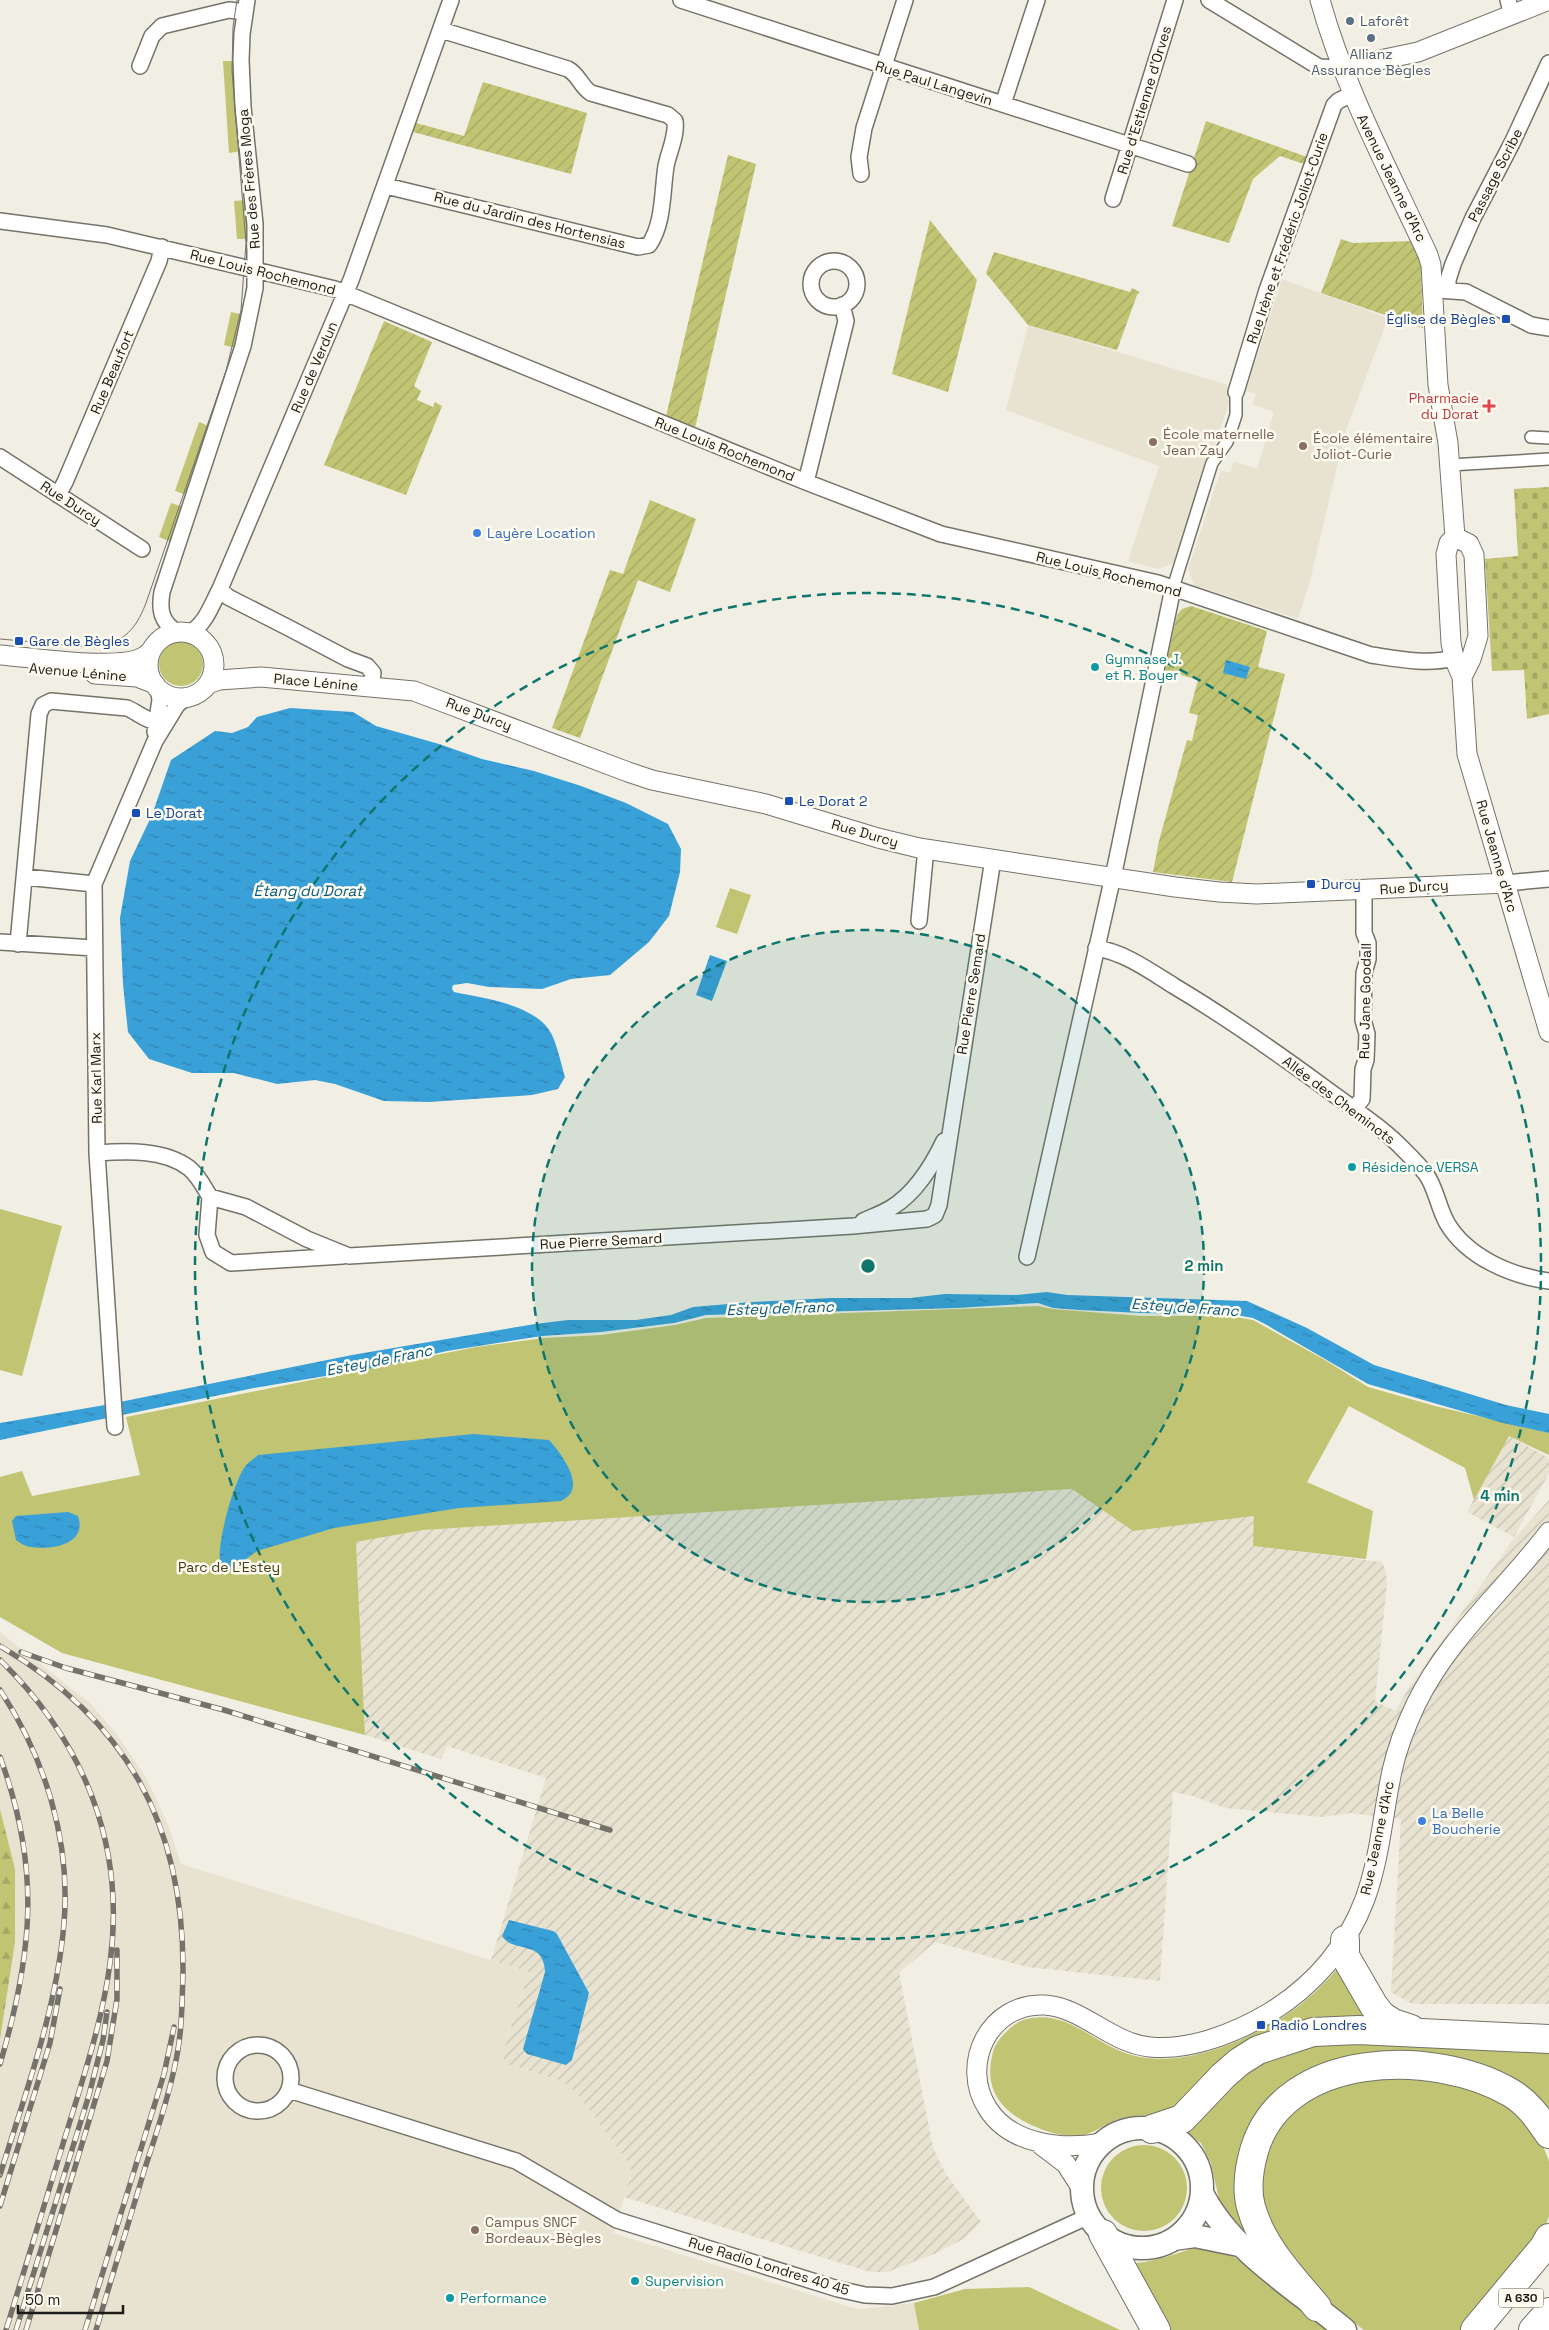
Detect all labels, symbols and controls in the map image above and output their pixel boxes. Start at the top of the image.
place label: Laforêt [1360,12,1409,30]
marker: Laforêt [1344,15,1356,27]
street label: Rue d'Estienne d'Orves [1113,24,1175,176]
marker: Allianz Assurance Bègles [1365,32,1377,44]
place label: Allianz Assurance Bègles [1311,45,1431,79]
street label: Rue Paul Langevin [873,57,995,109]
street label: Rue des Frères Moga [234,108,264,250]
street label: Avenue Jeanne d'Arc [1353,111,1431,245]
street label: Passage Scribe [1464,125,1526,225]
street label: Rue Irène et Frédéric Joliot-Curie [1242,130,1332,346]
street label: Rue du Jardin des Hortensias [432,187,628,253]
street label: Rue Louis Rochemond [188,245,338,299]
place label: Église de Bègles [1386,310,1496,328]
marker: Église de Bègles [1500,313,1512,325]
street label: Rue de Verdun [287,319,341,415]
street label: Rue Beaufort [86,327,138,417]
place label: Pharmacie du Dorat [1409,389,1479,423]
marker: Pharmacie du Dorat [1483,400,1495,412]
street label: Rue Louis Rochemond [652,413,798,485]
place label: École maternelle Jean Zay [1163,425,1275,459]
place label: École élémentaire Joliot-Curie [1313,429,1433,463]
marker: École maternelle Jean Zay [1147,436,1159,448]
marker: École élémentaire Joliot-Curie [1297,440,1309,452]
street label: Rue Durcy [37,477,105,529]
place label: Layère Location [487,524,596,542]
marker: Layère Location [471,527,483,539]
street label: Rue Louis Rochemond [1034,547,1184,601]
place label: Gare de Bègles [29,632,130,650]
marker: Gare de Bègles [13,635,25,647]
place label: Gymnase J. et R. Boyer [1105,650,1182,684]
street label: Avenue Lénine [28,659,128,685]
marker: Gymnase J. et R. Boyer [1089,661,1101,673]
street label: Place Lénine [273,669,359,695]
street label: Rue Durcy [444,693,514,735]
place label: Le Dorat 2 [799,792,868,810]
marker: Le Dorat 2 [783,795,795,807]
street label: Rue Jeanne d'Arc [1472,798,1522,914]
place label: Le Dorat [146,804,203,822]
marker: Le Dorat [130,807,142,819]
street label: Rue Durcy [829,815,901,851]
place label: Durcy [1321,875,1361,893]
street label: Rue Durcy [1379,876,1449,898]
marker: Durcy [1305,878,1317,890]
water label: Étang du Dorat [254,881,365,900]
street label: Rue Pierre Semard [953,932,989,1056]
street label: Rue Jane Goodall [1355,943,1375,1059]
street label: Rue Karl Marx [86,1032,106,1124]
street label: Allée des Cheminots [1279,1052,1399,1148]
place label: Résidence VERSA [1362,1158,1479,1176]
marker: Résidence VERSA [1346,1161,1358,1173]
street label: Rue Pierre Semard [539,1229,663,1253]
text: 2 min [1185,1256,1223,1275]
centre of rings [859,1257,877,1275]
water label: Estey de Franc [1131,1294,1240,1320]
water label: Estey de Franc [726,1297,835,1319]
water label: Estey de Franc [324,1340,435,1380]
text: 4 min [1480,1486,1520,1505]
park label: Parc de L'Estey [178,1558,280,1576]
street label: Rue Jeanne d'Arc [1356,1779,1398,1897]
place label: La Belle Boucherie [1432,1804,1501,1838]
marker: La Belle Boucherie [1416,1815,1428,1827]
place label: Radio Londres [1271,2016,1367,2034]
marker: Radio Londres [1255,2019,1267,2031]
place label: Campus SNCF Bordeaux-Bègles [485,2213,601,2247]
marker: Campus SNCF Bordeaux-Bègles [469,2224,481,2236]
street label: Rue Radio Londres 40 45 [686,2233,852,2299]
place label: Supervision [645,2272,724,2290]
marker: Supervision [629,2275,641,2287]
scale bar [18,2282,122,2314]
road number: A 630 [1498,2288,1544,2308]
place label: Performance [460,2289,547,2307]
text: 50 m [25,2290,60,2309]
marker: Performance [444,2292,456,2304]

